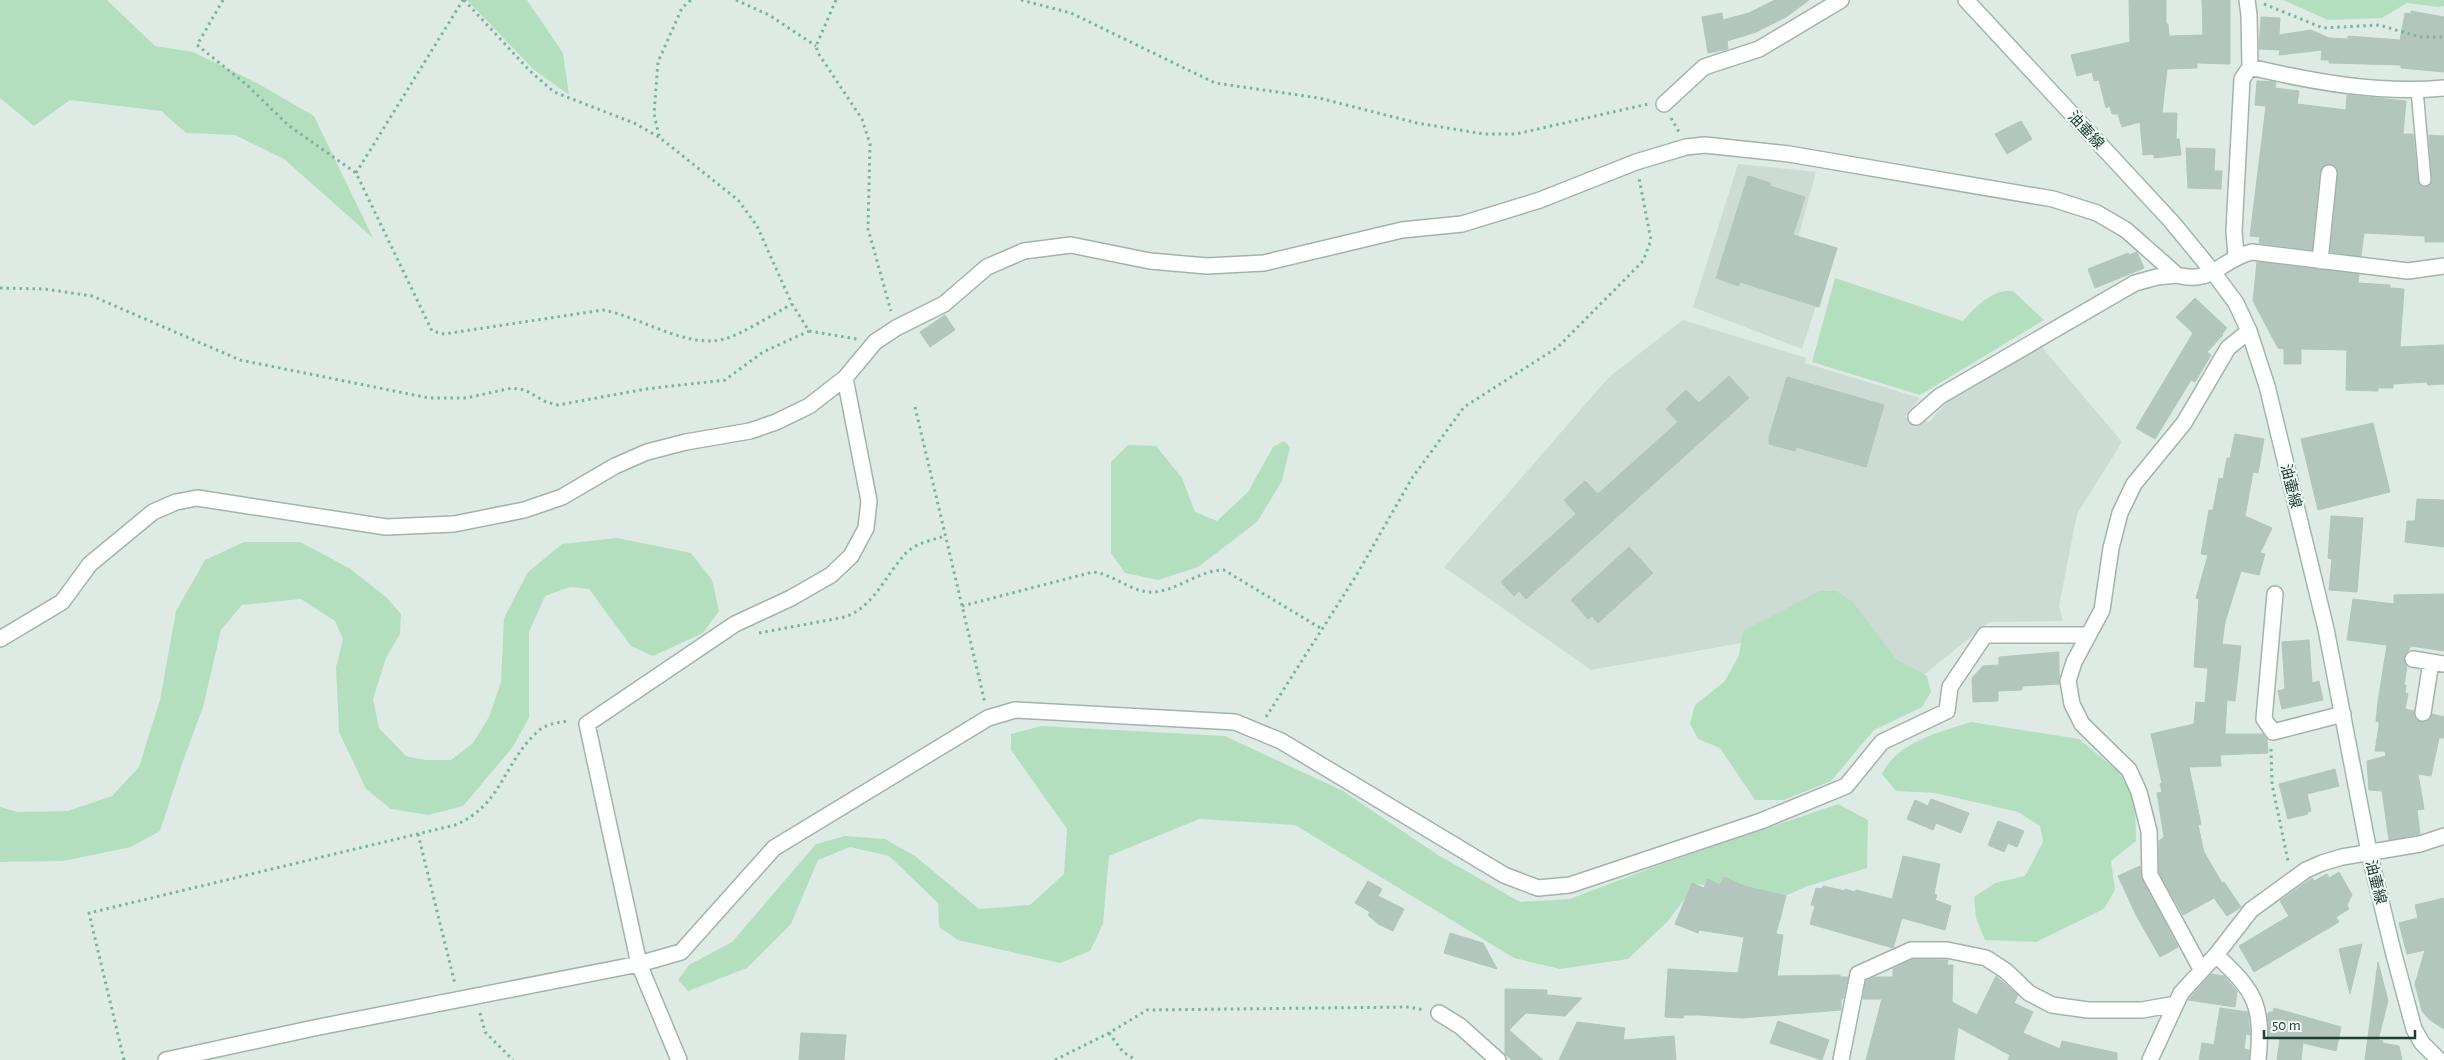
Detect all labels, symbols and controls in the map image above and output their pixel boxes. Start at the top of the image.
street label: 油壷線 [2065,108,2107,152]
street label: 油壷線 [2278,462,2304,510]
street label: 油壷線 [2363,858,2389,906]
scale bar [2264,1008,2415,1040]
text: 50 m [2272,1018,2301,1033]

